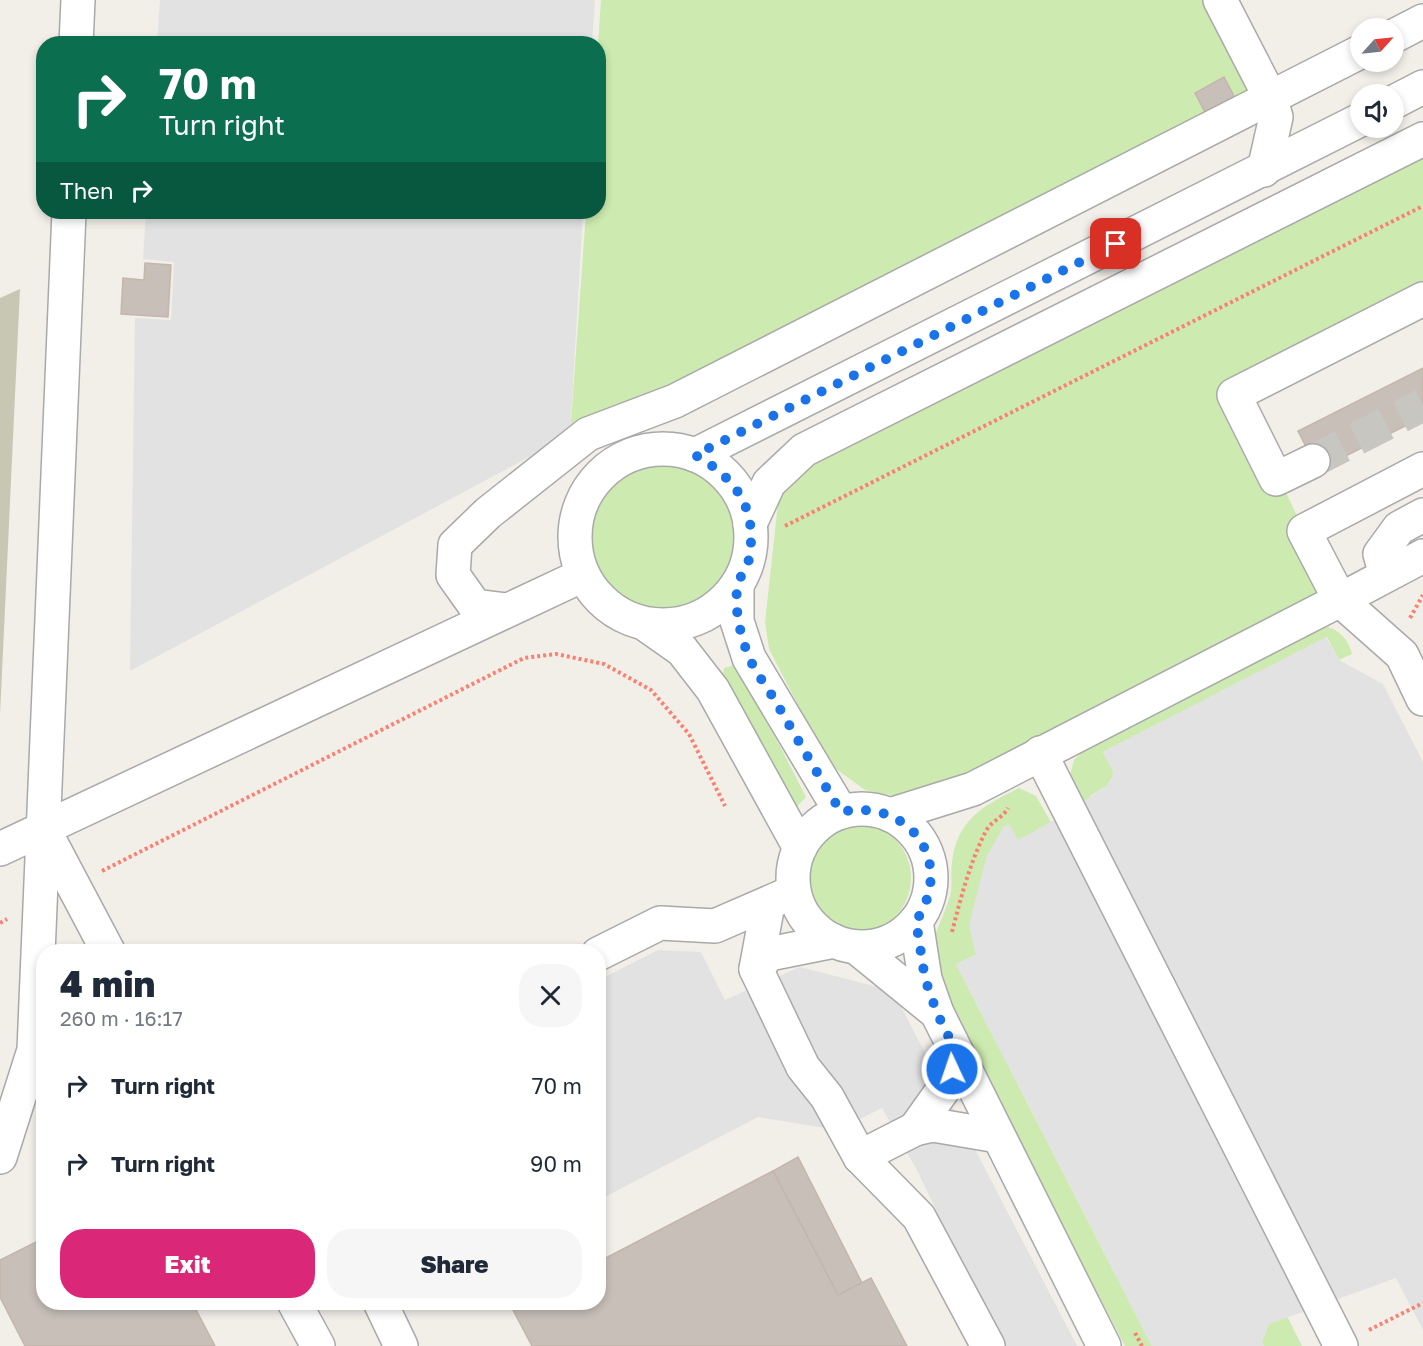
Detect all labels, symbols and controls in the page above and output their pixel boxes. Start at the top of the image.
north arrow [1350,18,1404,72]
map controls [1350,18,1404,138]
text: 70 m [159,58,256,108]
icon: right [60,60,138,138]
button: sound [1350,84,1404,138]
text: Turn right [159,109,285,141]
icon: right [125,174,158,207]
text: Then [60,177,113,204]
pin [1090,218,1141,269]
icon: arrive [1099,227,1132,260]
text: 4 min [60,962,155,1005]
button: close [519,964,582,1027]
text: 260 m · 16:17 [60,1006,183,1030]
position arrow [920,1037,984,1101]
icon: right [60,1069,93,1102]
text: Turn right [111,1072,215,1099]
text: 70 m [532,1072,582,1099]
icon: right [60,1147,93,1180]
text: Turn right [111,1150,215,1177]
text: 90 m [530,1150,582,1177]
button: Exit [60,1229,315,1298]
button: Share [327,1229,582,1298]

